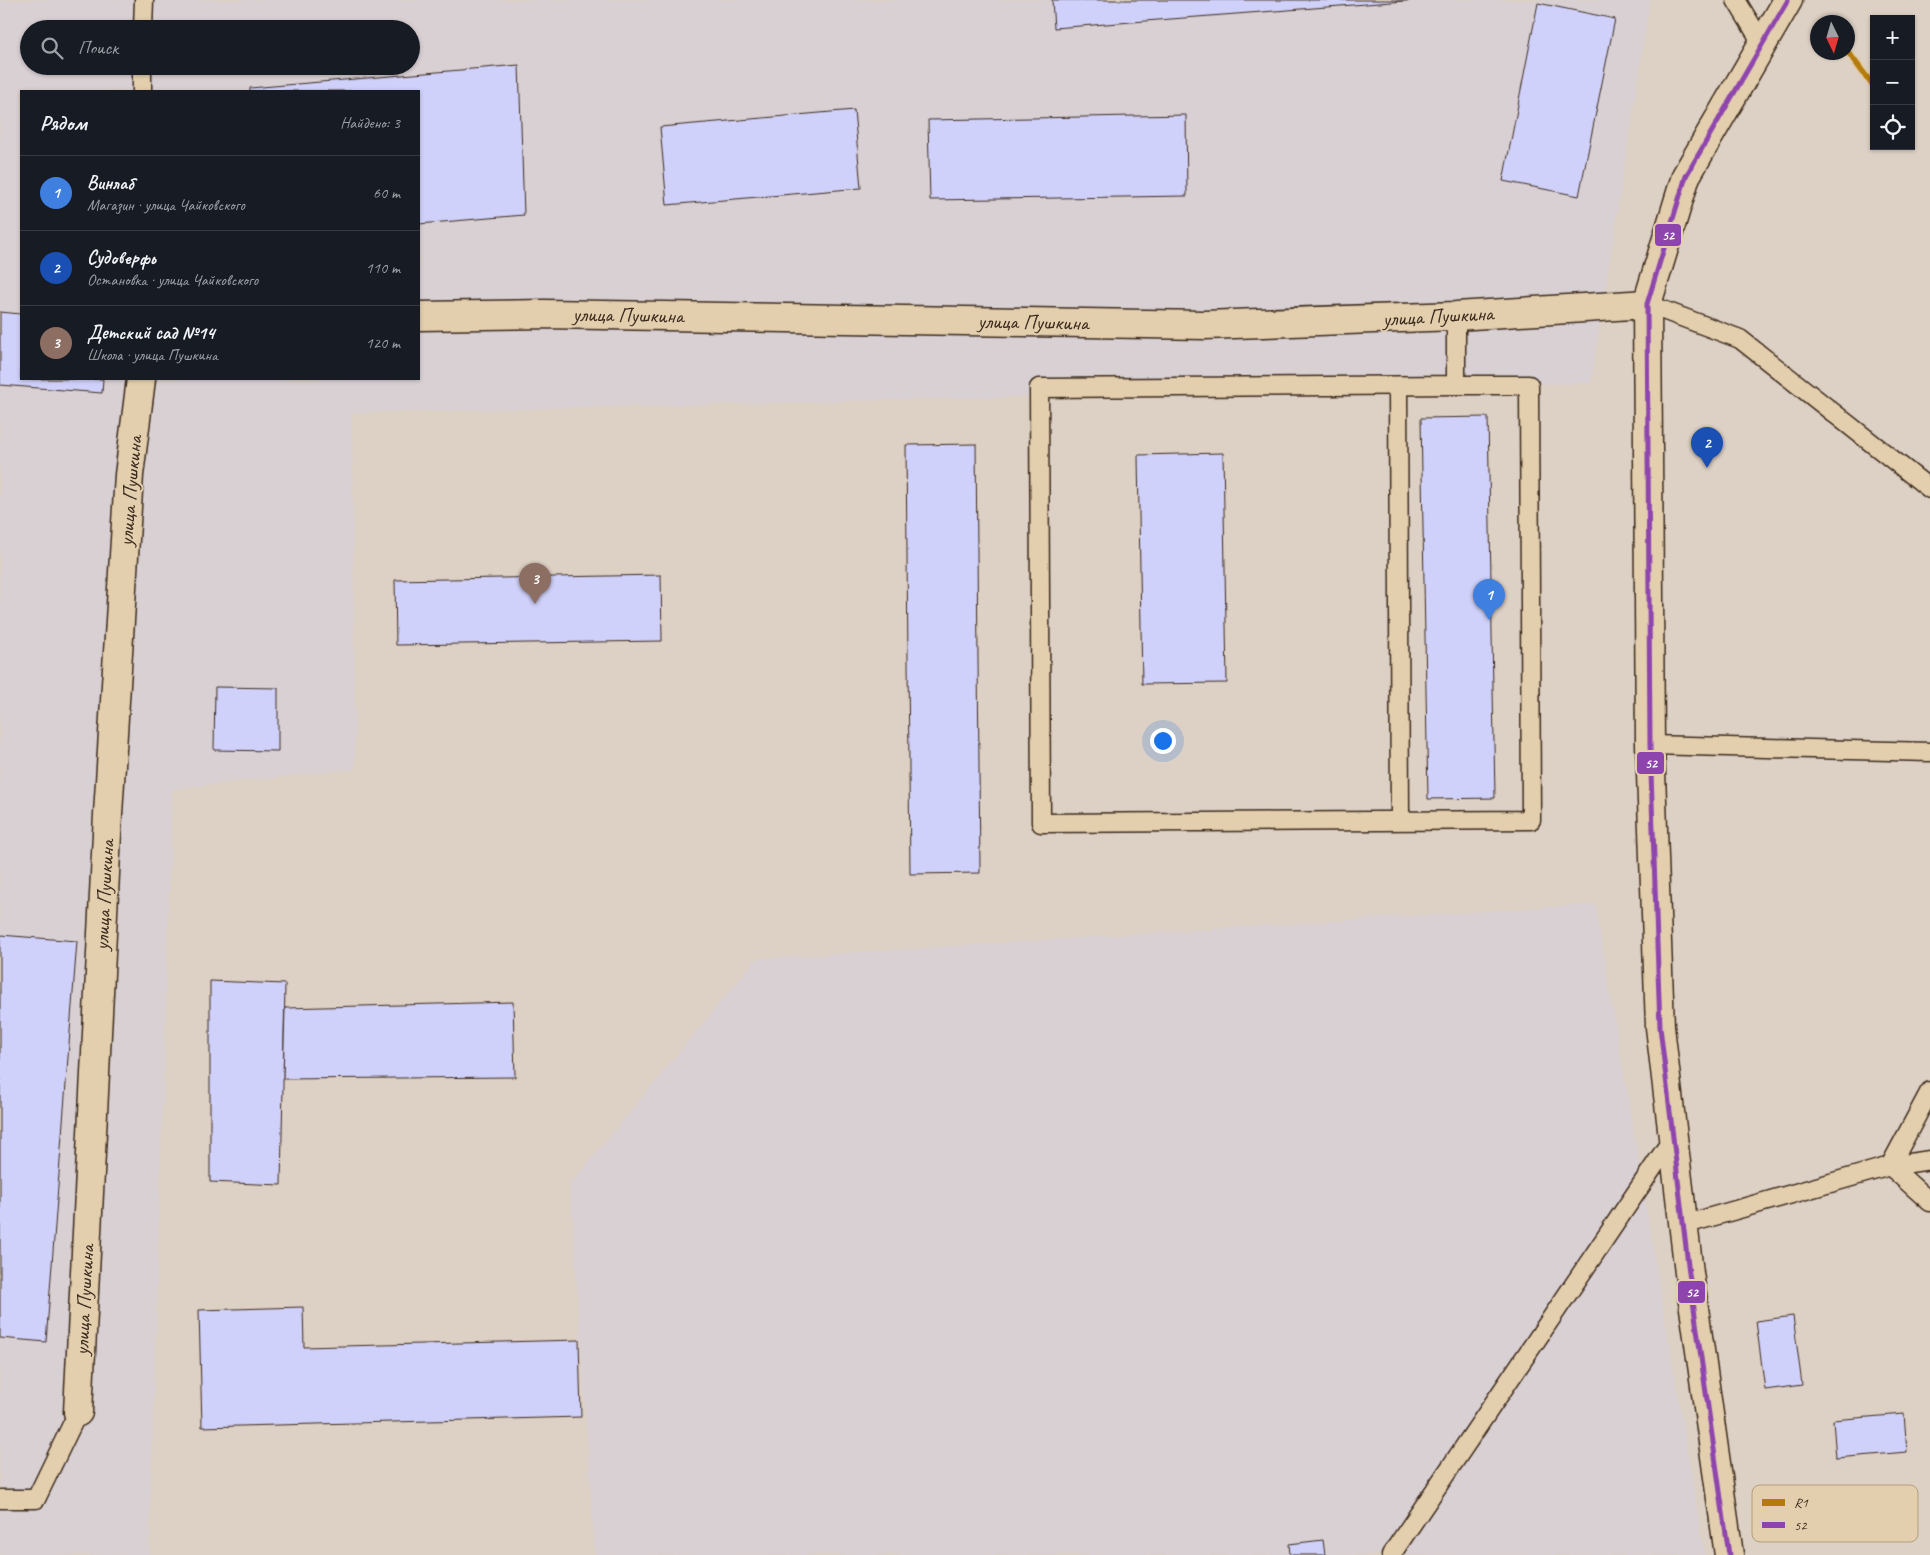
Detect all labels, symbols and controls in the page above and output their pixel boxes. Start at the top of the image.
north arrow [1810,15,1855,60]
map controls [1870,15,1915,150]
button: + [1870,15,1915,60]
search box [20,20,420,75]
icon: search [38,34,66,62]
text: Поиск [78,36,118,60]
button: − [1870,60,1915,105]
button: locate [1870,105,1915,150]
text: Рядом [40,110,87,136]
text: Найдено: 3 [340,113,400,133]
text: Винлаб [87,171,134,195]
text: 1 [52,183,60,203]
text: 60 m [373,183,400,203]
text: Магазин · улица Чайковского [87,195,245,215]
line badge: 52 [1654,223,1682,247]
text: 52 [1662,227,1676,244]
text: Судоверфь [87,246,156,270]
text: 2 [52,258,60,278]
text: 110 m [366,258,400,278]
text: Остановка · улица Чайковского [87,270,258,290]
street label: улица Пушкина [1380,300,1496,332]
street label: улица Пушкина [570,301,686,329]
street label: улица Пушкина [975,308,1091,336]
text: Детский сад №14 [87,321,215,345]
text: 3 [52,333,60,353]
text: 120 m [366,333,400,353]
text: Школа · улица Пушкина [87,345,217,365]
pin: 2 [1691,427,1723,468]
street label: улица Пушкина [112,432,148,549]
pin: 3 [519,563,551,604]
pin: 1 [1473,579,1505,620]
your location [1150,728,1176,754]
line badge: 52 [1636,751,1665,775]
text: 52 [1645,755,1659,772]
street label: улица Пушкина [88,837,120,953]
street label: улица Пушкина [68,1242,100,1358]
line badge: 52 [1677,1280,1706,1304]
text: 52 [1686,1284,1700,1301]
legend [1752,1485,1918,1542]
text: R1 [1794,1494,1809,1511]
text: 52 [1794,1517,1808,1534]

